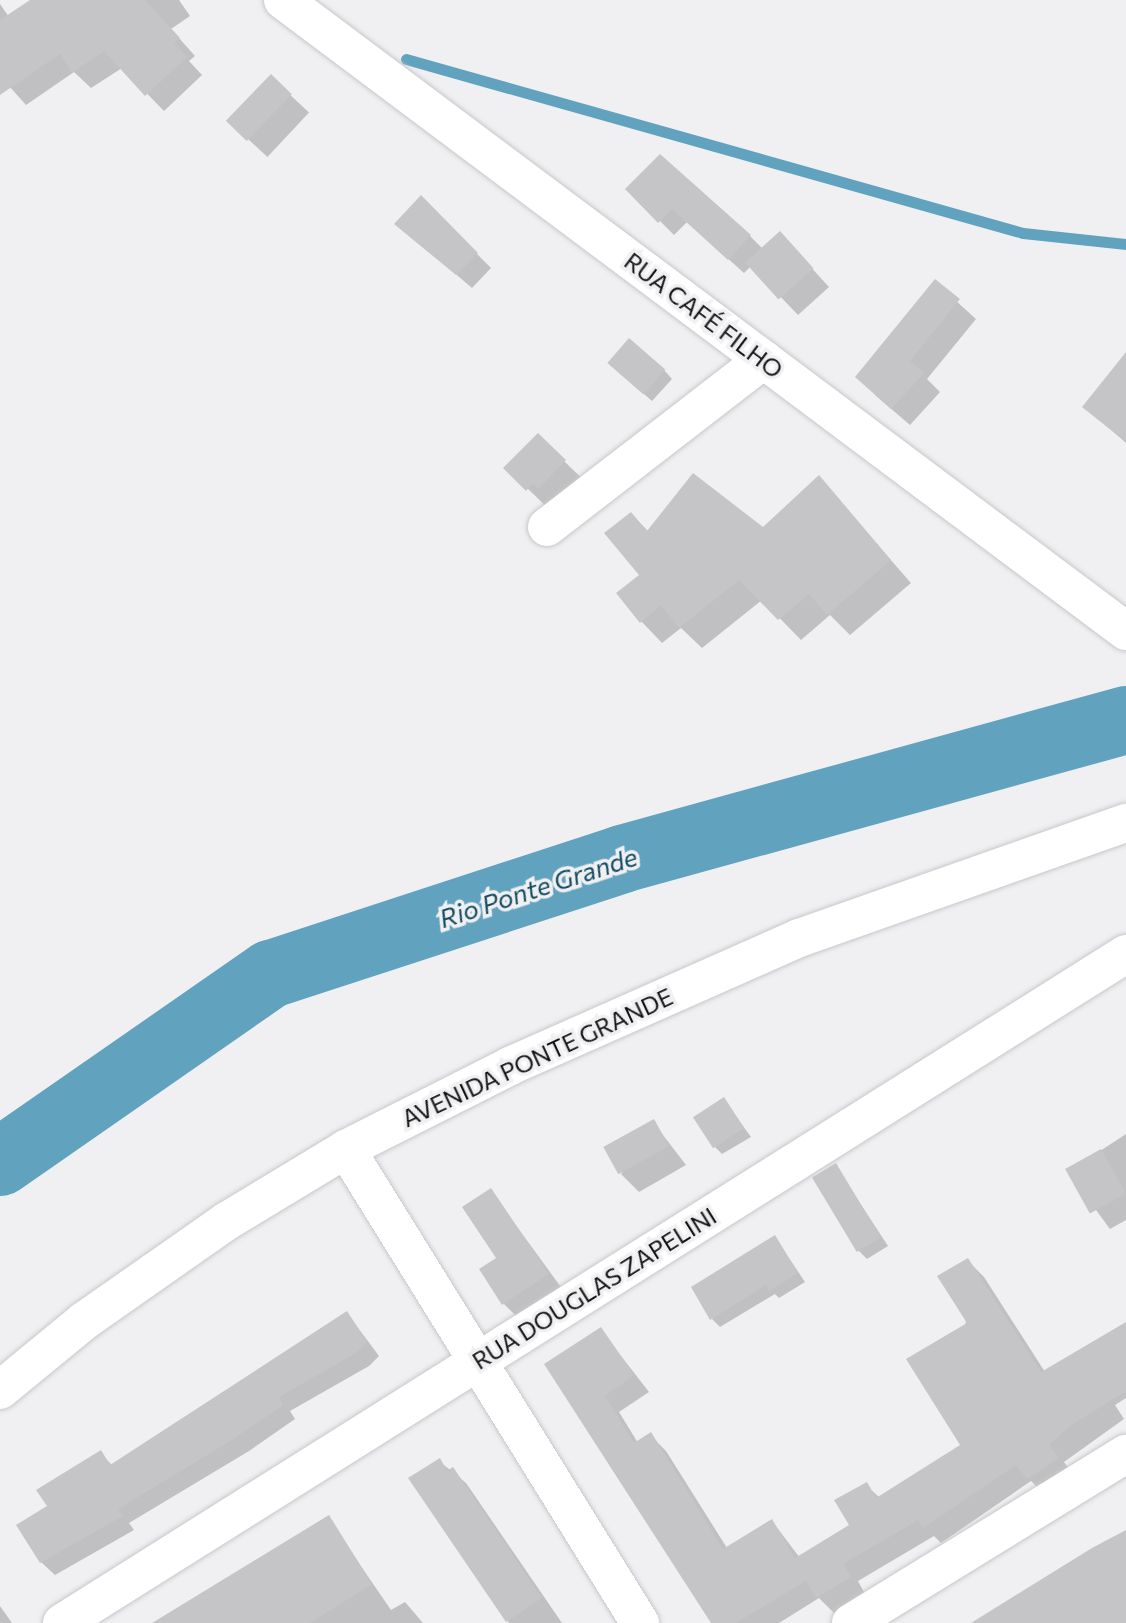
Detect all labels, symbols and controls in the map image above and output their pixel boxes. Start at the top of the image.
street label: RUA CAFÉ FILHO [619,246,789,384]
water label: Rio Ponte Grande [435,840,641,934]
street label: AVENIDA PONTE GRANDE [397,981,677,1133]
street label: RUA DOUGLAS ZAPELINI [467,1201,721,1375]

